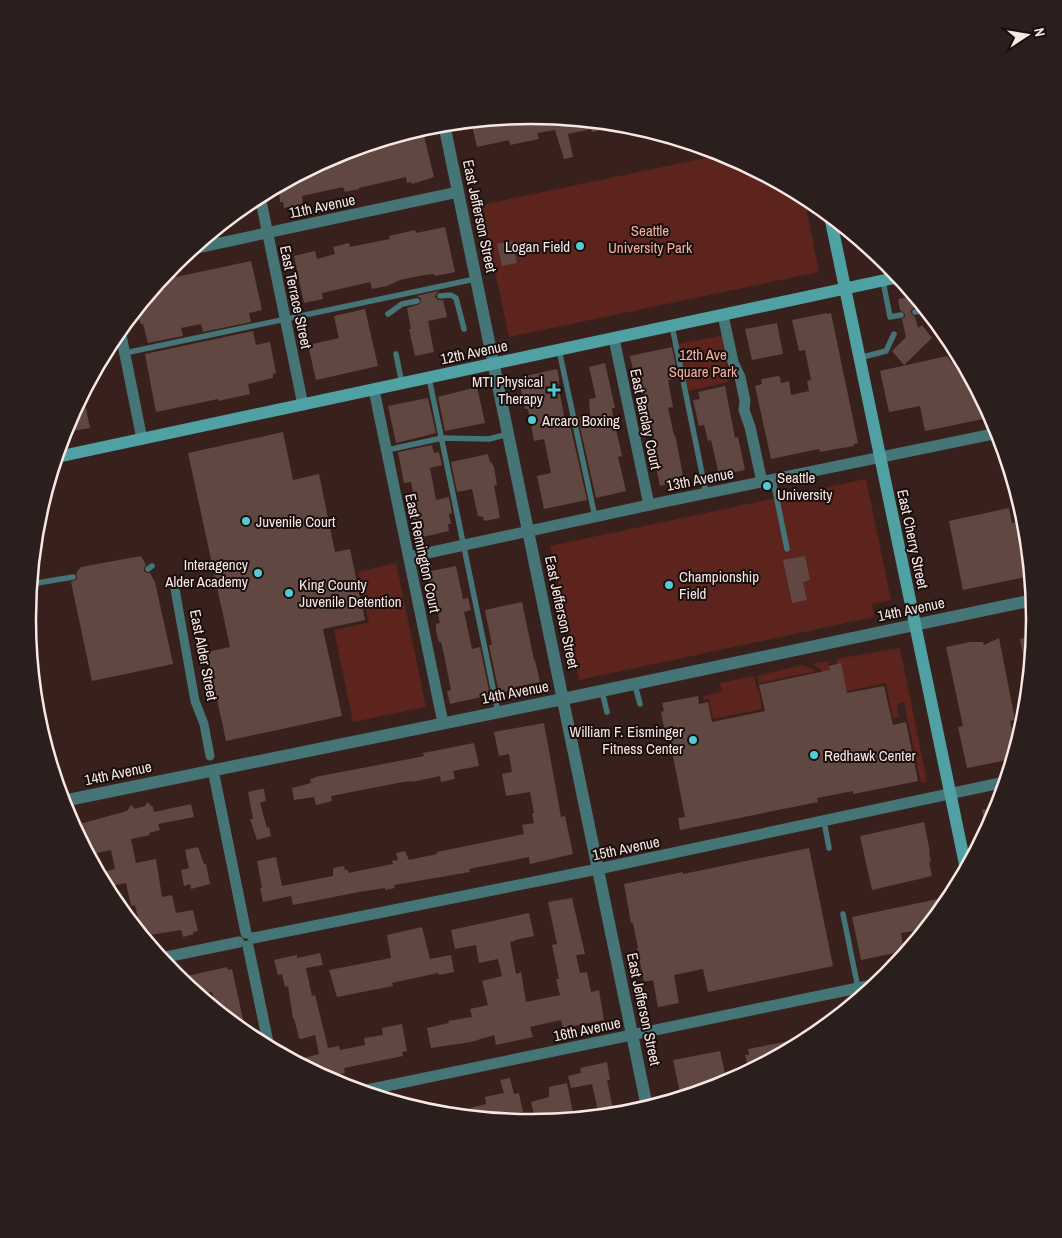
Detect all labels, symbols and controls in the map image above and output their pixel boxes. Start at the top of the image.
north arrow [1002,10,1052,60]
text: N [1030,26,1049,38]
street label: East Jefferson Street [458,158,502,275]
street label: 11th Avenue [287,189,357,223]
park label: Seattle University Park [608,220,693,258]
place label: Logan Field [505,236,570,257]
marker: Logan Field [574,240,586,252]
street label: East Terrace Street [275,243,317,351]
street label: 12th Avenue [438,335,510,369]
park label: 12th Ave Square Park [669,344,738,382]
street label: East Barclay Court [625,367,667,472]
place label: MTI Physical Therapy [472,371,544,409]
marker: MTI Physical Therapy [547,383,561,397]
place label: Arcaro Boxing [541,410,620,431]
marker: Arcaro Boxing [526,414,538,426]
street label: 13th Avenue [665,462,736,496]
place label: Seattle University [777,467,833,505]
marker: Seattle University [761,480,773,492]
street label: East Cherry Street [892,487,934,591]
street label: East Remington Court [400,491,446,615]
place label: Juvenile Court [256,511,336,532]
marker: Juvenile Court [240,515,252,527]
place label: Interagency Alder Academy [164,554,249,592]
street label: East Jefferson Street [540,554,584,671]
place label: Championship Field [679,566,759,604]
marker: Interagency Alder Academy [252,567,264,579]
place label: King County Juvenile Detention [299,574,402,612]
marker: Championship Field [663,579,675,591]
marker: King County Juvenile Detention [283,587,295,599]
street label: 14th Avenue [875,592,947,626]
street label: East Alder Street [185,608,223,703]
street label: 14th Avenue [480,675,551,709]
place label: William F. Eisminger Fitness Center [570,721,683,759]
marker: William F. Eisminger Fitness Center [687,734,699,746]
place label: Redhawk Center [824,745,916,766]
marker: Redhawk Center [808,749,820,761]
street label: 14th Avenue [82,756,154,790]
street label: 15th Avenue [590,831,662,865]
street label: East Jefferson Street [622,951,666,1068]
street label: 16th Avenue [551,1012,623,1046]

